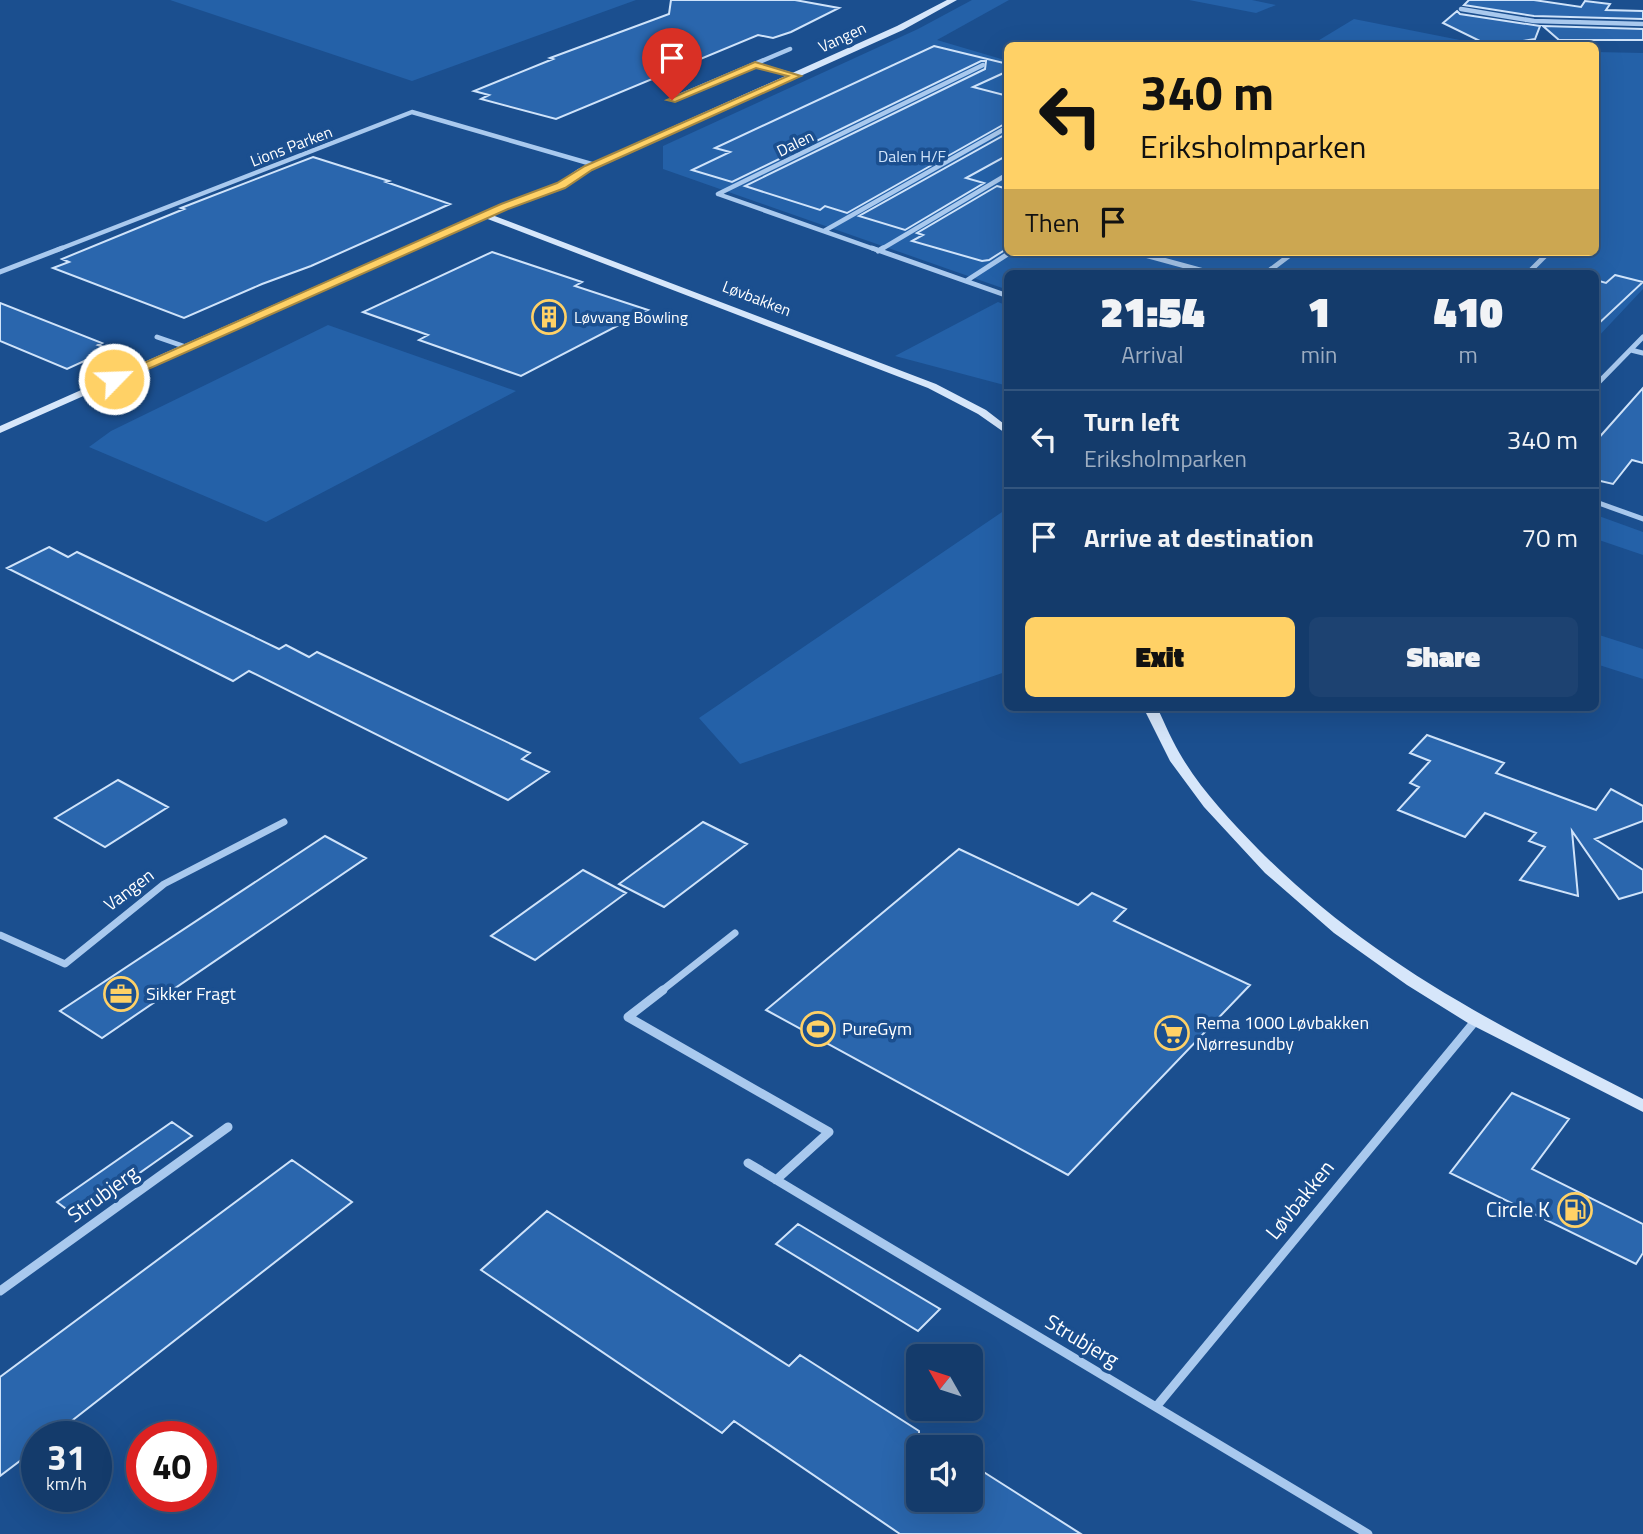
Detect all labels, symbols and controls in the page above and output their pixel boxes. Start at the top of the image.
street label: Vangen [814,15,870,59]
pin [642,28,702,100]
icon: arrive [653,39,691,77]
text: 340 m [1140,54,1274,129]
icon: left [1025,70,1116,161]
street label: Lions Parken [246,119,336,173]
text: Eriksholmparken [1140,122,1366,170]
street label: Dalen [772,124,818,162]
park label: Dalen H/F [878,144,946,168]
text: Then [1025,203,1080,242]
icon: arrive [1094,203,1132,241]
street label: Løvbakken [719,274,795,322]
text: 21:54 [1100,279,1205,343]
text: 1 [1308,279,1331,343]
text: 410 [1434,279,1503,343]
building icon: Løvvang Bowling [530,298,568,336]
place label: Løvvang Bowling [574,305,688,329]
text: Arrival [1121,337,1184,372]
text: min [1301,337,1337,372]
text: m [1459,337,1478,372]
position arrow [77,342,151,416]
text: Turn left [1084,402,1179,441]
icon: left [1025,420,1063,458]
text: 340 m [1507,420,1578,459]
text: Eriksholmparken [1084,441,1247,476]
icon: arrive [1025,518,1063,556]
text: Arrive at destination [1084,518,1314,557]
text: 70 m [1521,518,1578,557]
button: Exit [1025,617,1295,697]
button: Share [1309,617,1578,697]
street label: Vangen [98,862,159,917]
office icon: Sikker Fragt [102,975,140,1013]
place label: Sikker Fragt [146,980,237,1007]
place label: Rema 1000 Løvbakken Nørresundby [1196,1009,1369,1057]
sports icon: PureGym [799,1010,837,1048]
supermarket icon: Rema 1000 Løvbakken Nørresundby [1153,1014,1191,1052]
place label: PureGym [842,1015,912,1042]
street label: Løvbakken [1257,1153,1341,1246]
street label: Strubjerg [60,1156,145,1230]
fuel station icon: Circle K [1556,1191,1594,1229]
place label: Circle K [1486,1193,1550,1225]
street label: Strubjerg [1039,1306,1126,1375]
north arrow [906,1344,984,1421]
map controls [906,1344,983,1512]
speed limit sign: 40 [126,1421,217,1512]
text: 31 [47,1430,86,1484]
button: sound [906,1435,983,1512]
text: km/h [46,1470,87,1497]

